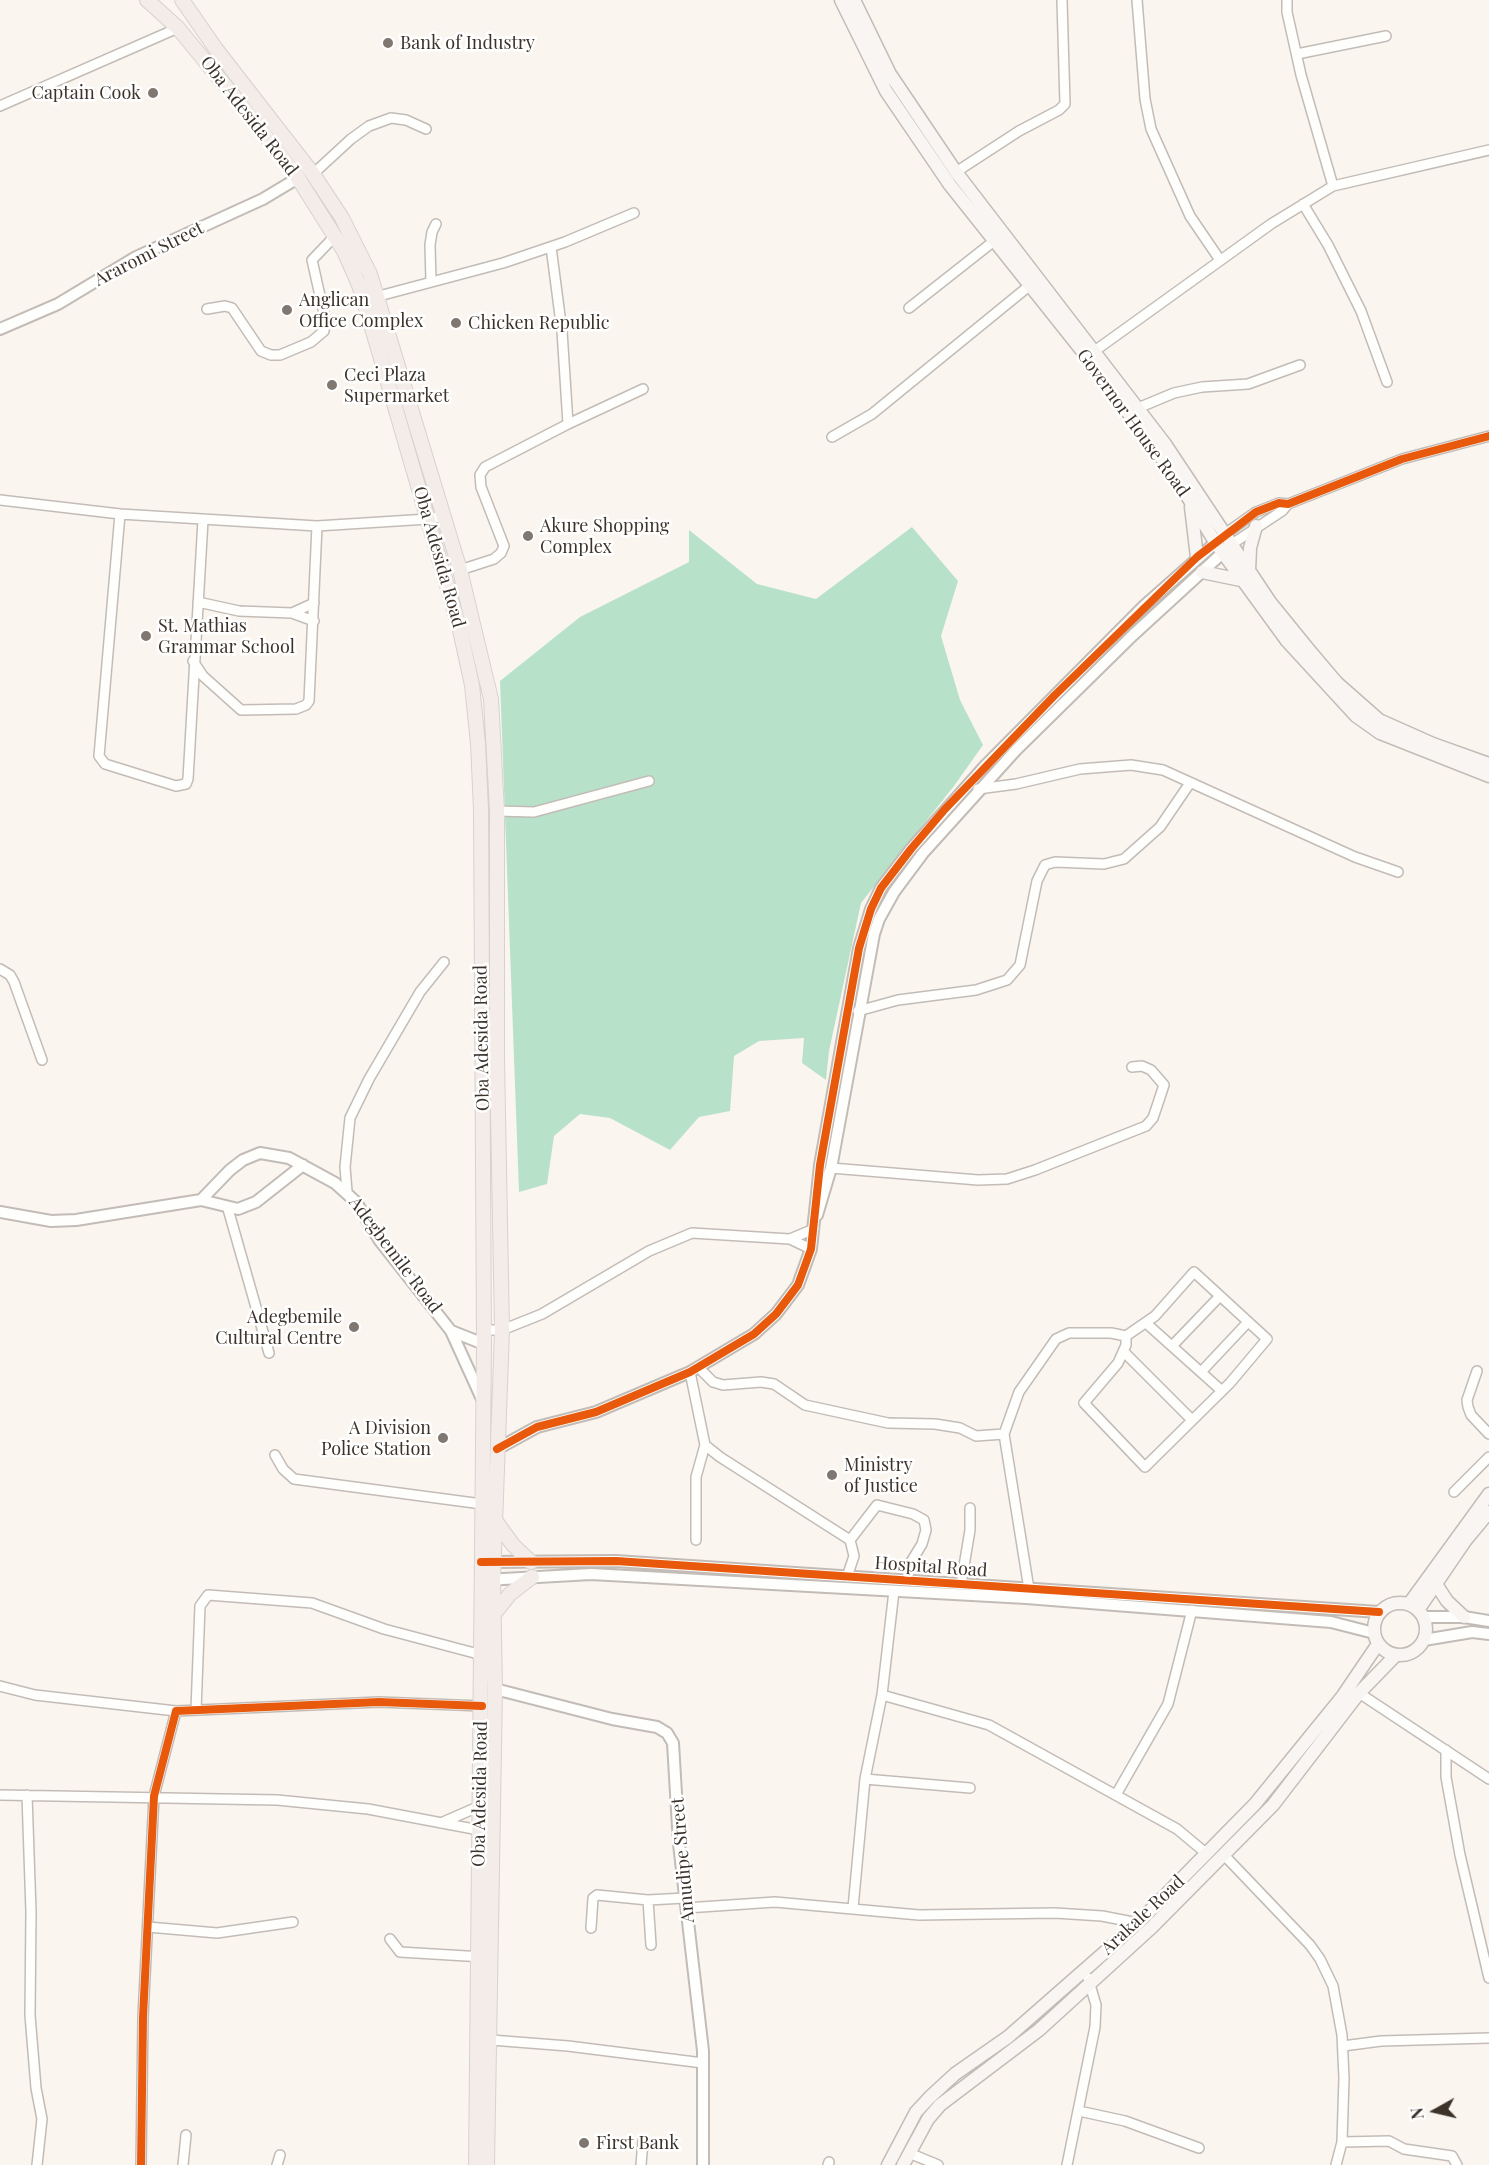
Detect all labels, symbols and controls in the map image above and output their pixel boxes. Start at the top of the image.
place label: Bank of Industry [400,32,535,54]
marker: Bank of Industry [381,36,395,50]
street label: Oba Adesida Road [196,52,302,180]
place label: Captain Cook [32,82,141,104]
marker: Captain Cook [146,86,160,100]
street label: Araromi Street [91,217,207,291]
place label: Anglican Office Complex [299,289,423,332]
marker: Anglican Office Complex [280,303,294,317]
place label: Chicken Republic [468,312,610,334]
marker: Chicken Republic [449,316,463,330]
street label: Governor House Road [1072,345,1194,501]
place label: Ceci Plaza Supermarket [344,364,449,406]
marker: Ceci Plaza Supermarket [325,378,339,392]
street label: Oba Adesida Road [408,484,470,630]
place label: Akure Shopping Complex [540,515,669,558]
marker: Akure Shopping Complex [521,529,535,543]
place label: St. Mathias Grammar School [158,615,295,658]
marker: St. Mathias Grammar School [139,629,153,643]
street label: Oba Adesida Road [470,965,494,1111]
street label: Adegbemile Road [344,1192,446,1318]
place label: Adegbemile Cultural Centre [215,1306,342,1348]
marker: Adegbemile Cultural Centre [347,1320,361,1334]
place label: A Division Police Station [321,1417,431,1460]
marker: A Division Police Station [436,1431,450,1445]
place label: Ministry of Justice [844,1454,918,1496]
marker: Ministry of Justice [825,1468,839,1482]
street label: Hospital Road [874,1552,988,1582]
street label: Oba Adesida Road [468,1721,492,1867]
street label: Amudipe Street [667,1796,699,1924]
street label: Arakale Road [1097,1871,1189,1959]
north arrow [1405,2081,1465,2141]
text: N [1405,2106,1428,2121]
place label: First Bank [596,2132,679,2154]
marker: First Bank [577,2136,591,2150]

